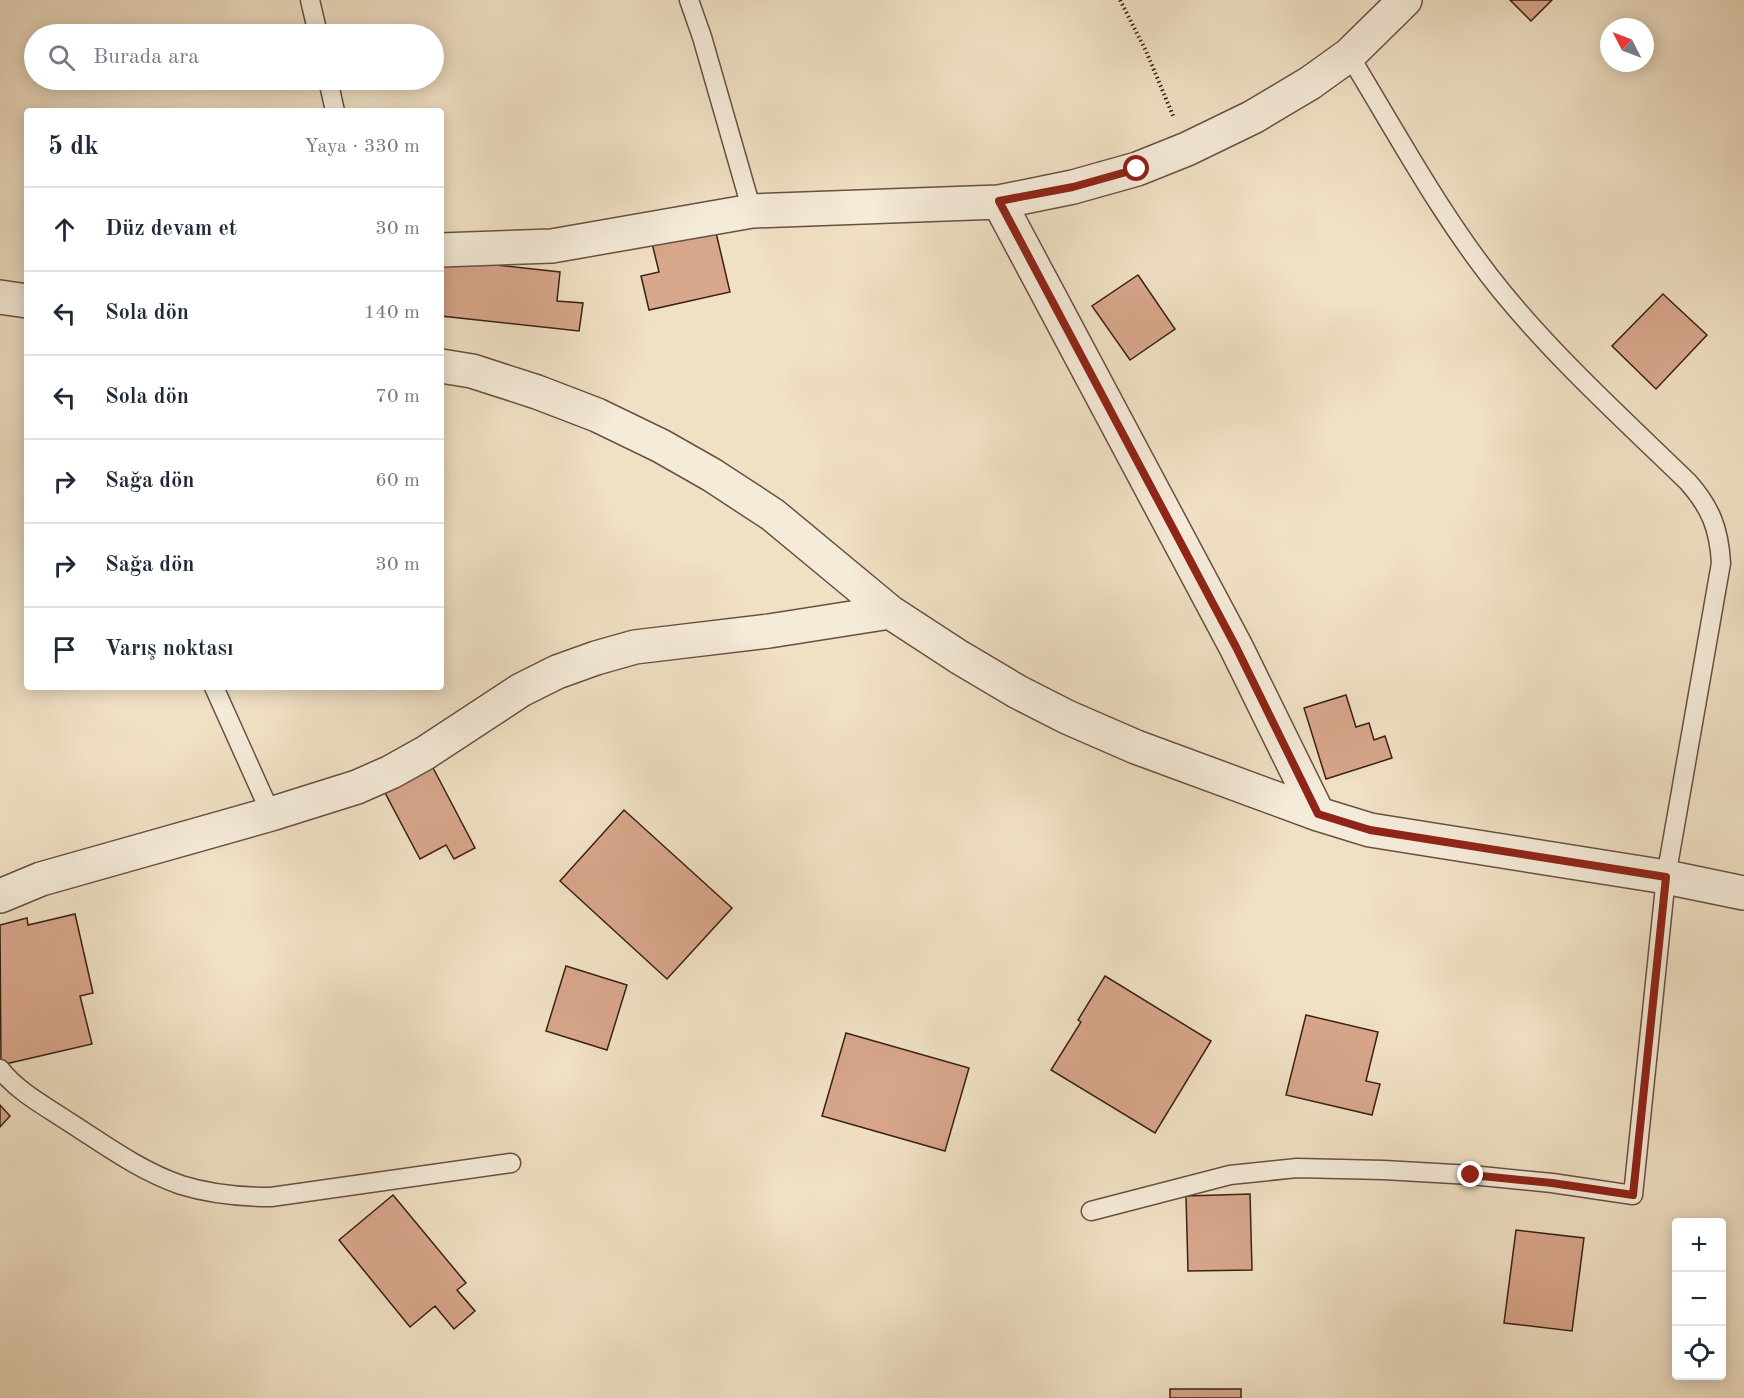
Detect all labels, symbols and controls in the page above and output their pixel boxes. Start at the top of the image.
north arrow [1600,18,1654,72]
search box [24,24,444,90]
icon: search [45,41,78,74]
text: Burada ara [93,46,199,68]
text: 5 dk [48,134,99,160]
text: Yaya · 330 m [304,137,420,157]
route start [1123,155,1149,181]
icon: ahead [48,213,81,246]
text: Düz devam et [105,218,237,240]
text: 30 m [375,219,420,239]
icon: left [48,297,81,330]
text: Sola dön [105,302,189,324]
text: 140 m [364,303,420,323]
icon: left [48,381,81,414]
text: Sola dön [105,386,189,408]
text: 70 m [375,387,420,407]
icon: right [48,465,81,498]
text: Sağa dön [105,470,195,492]
text: 60 m [375,471,420,491]
icon: right [48,549,81,582]
text: Sağa dön [105,554,195,576]
text: 30 m [375,555,420,575]
icon: arrive [48,633,81,666]
text: Varış noktası [105,638,234,660]
route end [1457,1161,1483,1187]
map controls [1672,1218,1726,1380]
button: + [1672,1218,1726,1272]
button: − [1672,1272,1726,1326]
button: locate [1672,1326,1726,1380]

